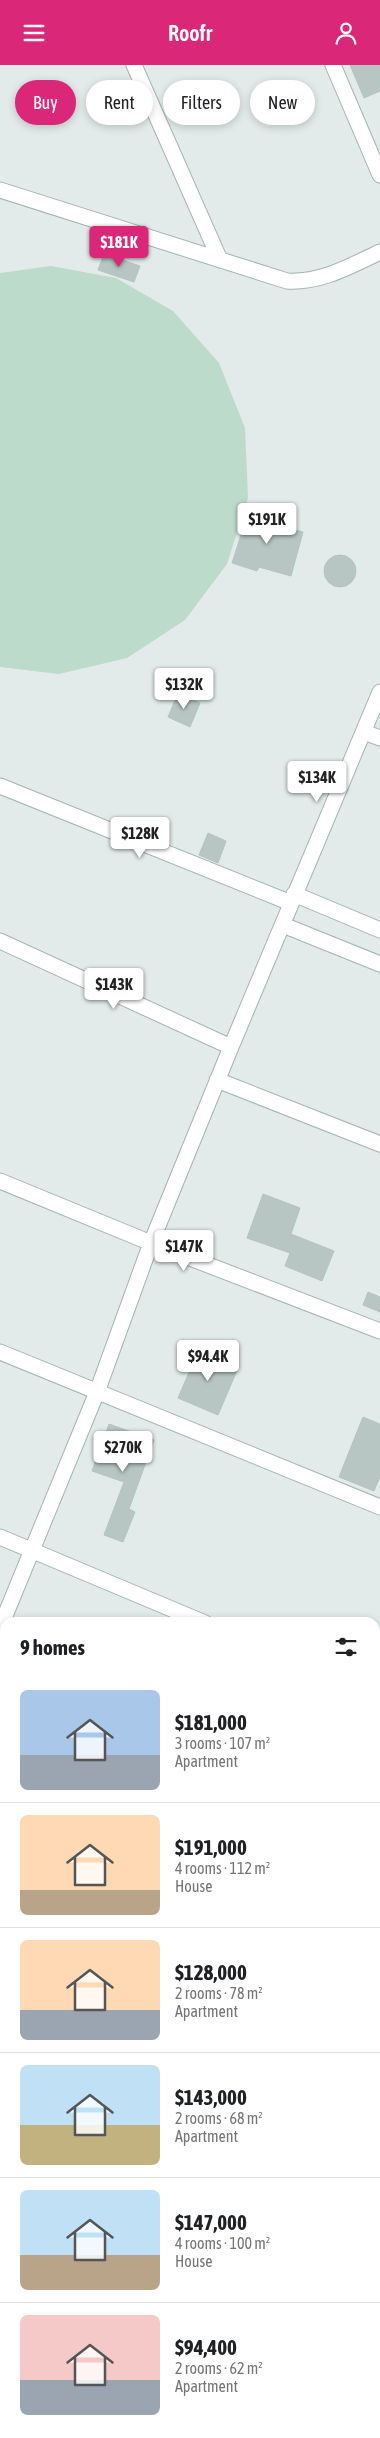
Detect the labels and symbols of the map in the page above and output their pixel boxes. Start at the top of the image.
pin: $181K [84,225,154,268]
pin: $191K [232,503,302,545]
pin: $132K [149,667,219,710]
pin: $134K [282,761,352,803]
pin: $128K [105,817,175,859]
pin: $143K [79,967,149,1010]
pin: $147K [149,1229,219,1272]
pin: $94.4K [167,1339,249,1382]
pin: $270K [88,1431,158,1473]

